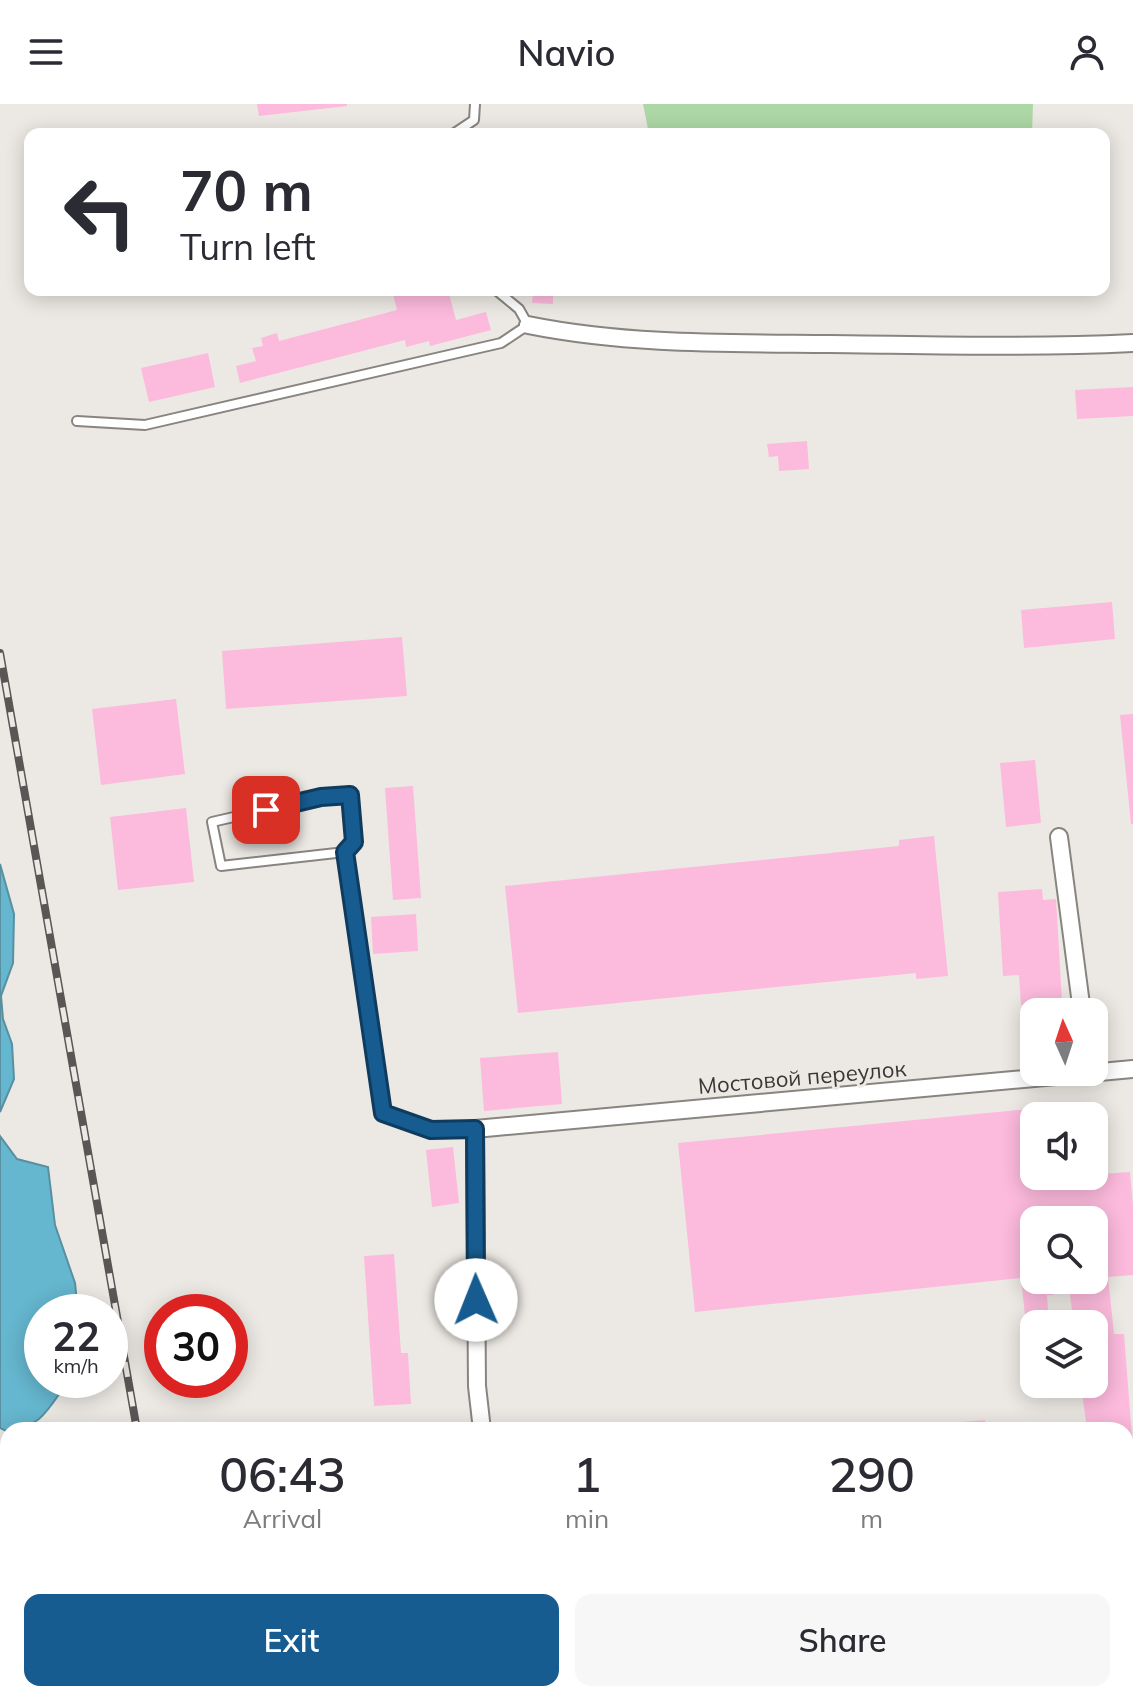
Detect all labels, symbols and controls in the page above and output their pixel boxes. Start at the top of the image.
icon: menu [24,30,68,74]
text: Navio [518,30,615,75]
icon: person [1065,30,1109,74]
text: 70 m [180,155,313,225]
icon: left [48,160,152,264]
text: Turn left [180,224,316,269]
pin [232,776,300,844]
icon: arrive [244,788,288,832]
north arrow [1020,998,1108,1086]
map controls [1020,998,1108,1398]
street label: Мостовой переулок [697,1054,907,1100]
button: sound [1020,1102,1108,1190]
button: search [1020,1206,1108,1294]
position arrow [434,1258,518,1342]
speed limit sign: 30 [144,1294,248,1398]
button: layers [1020,1310,1108,1398]
text: 22 [52,1311,100,1361]
text: km/h [53,1353,99,1378]
text: 06:43 [219,1444,346,1504]
text: 1 [573,1444,601,1504]
text: 290 [828,1444,915,1504]
text: Arrival [243,1502,322,1535]
text: min [565,1502,609,1535]
text: m [860,1502,883,1535]
button: Exit [24,1594,559,1686]
button: Share [575,1594,1110,1686]

